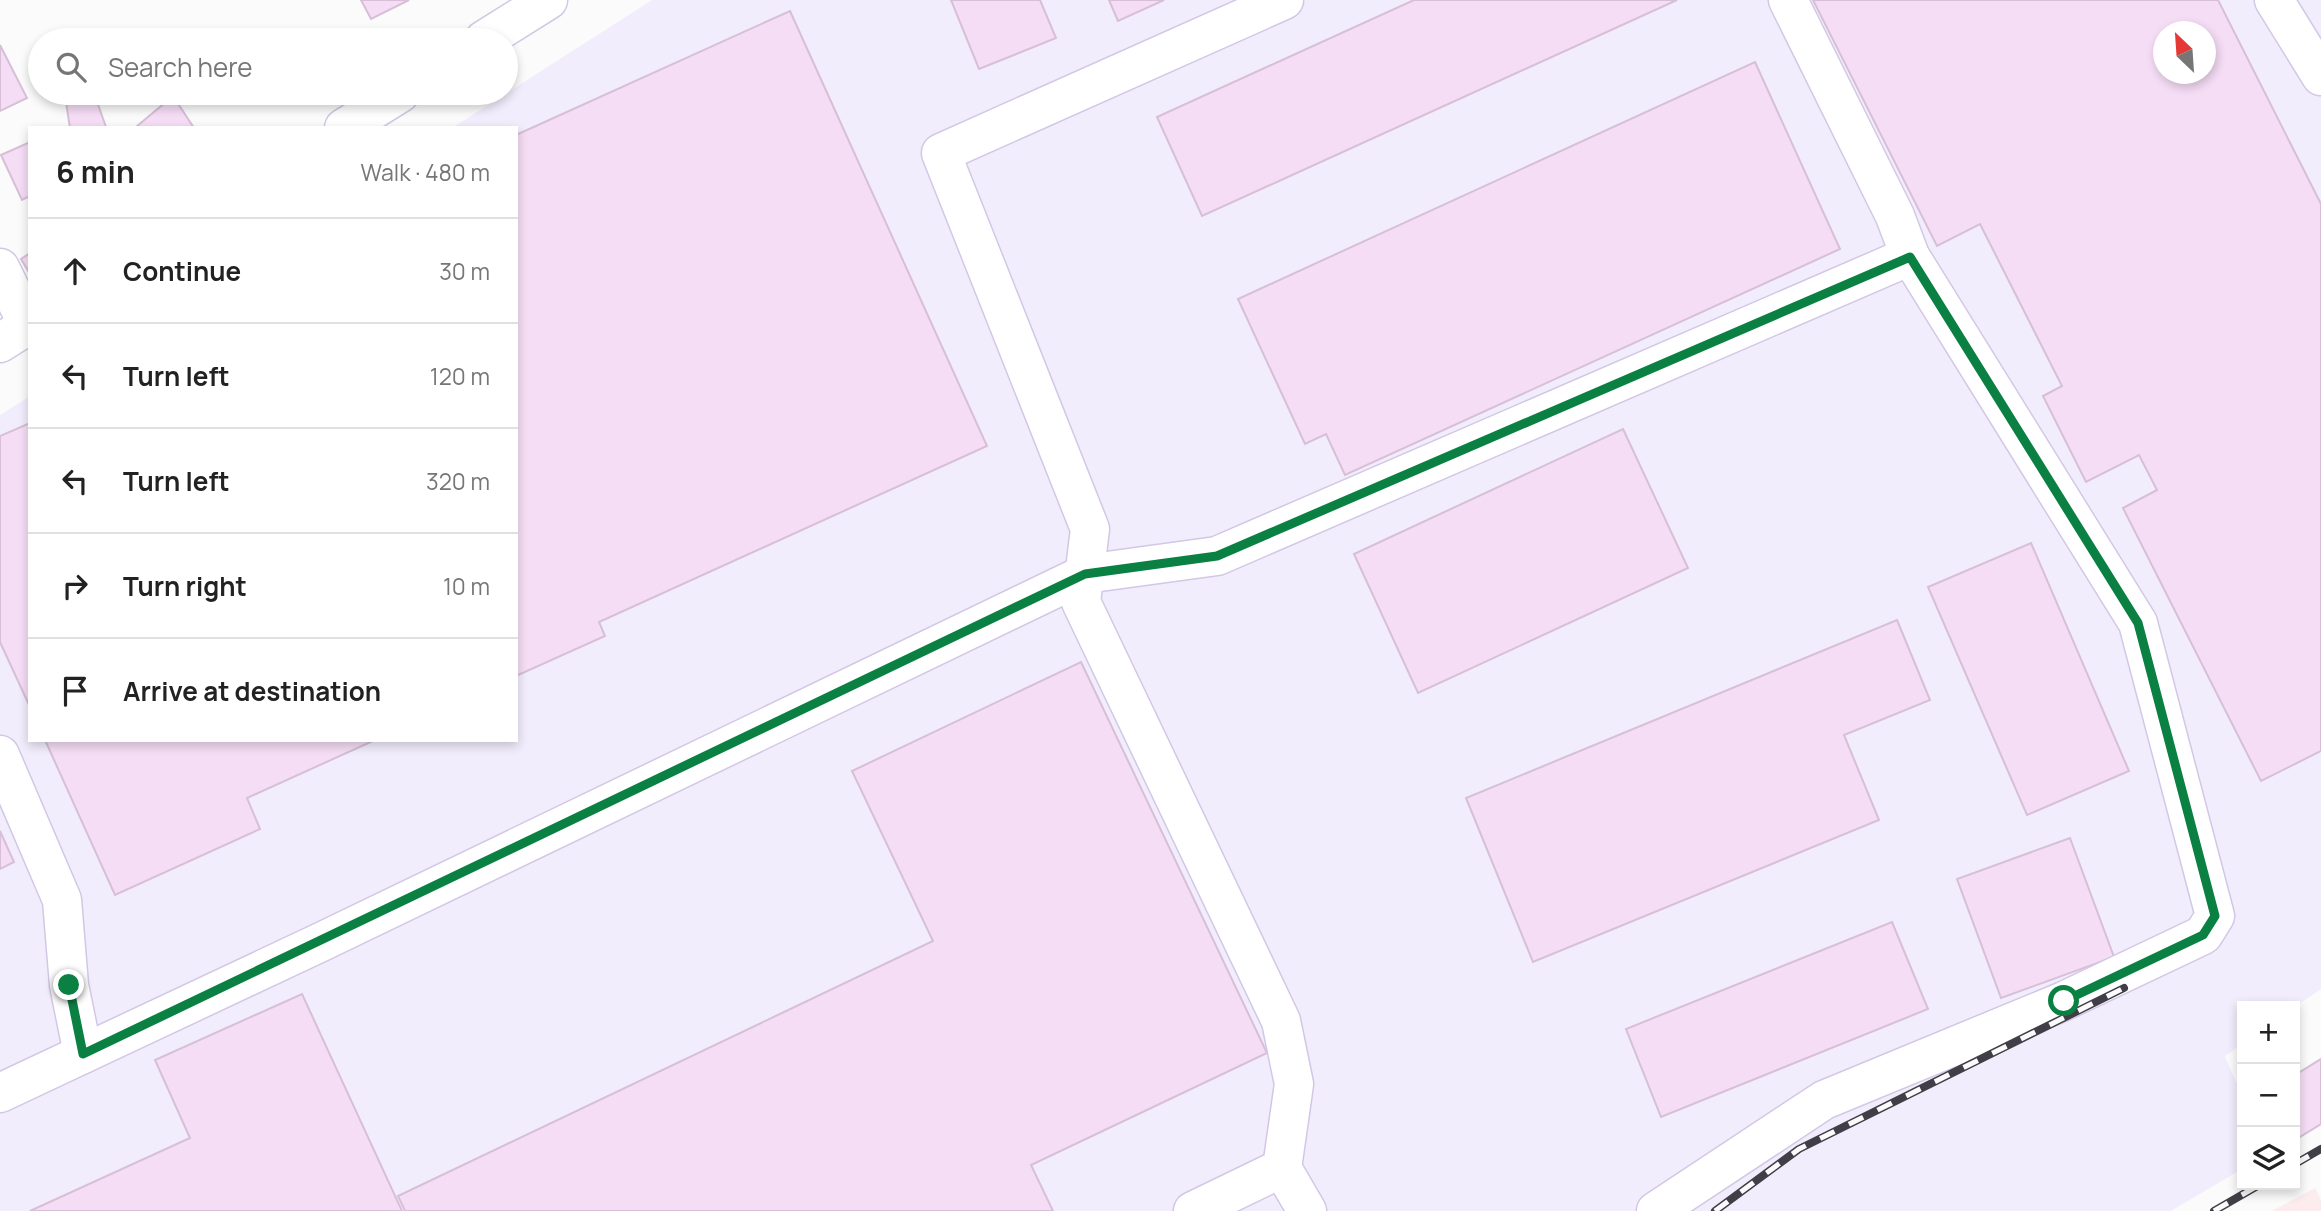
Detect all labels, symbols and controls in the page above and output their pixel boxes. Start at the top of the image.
north arrow [2153,21,2216,84]
search box [28,28,518,105]
icon: search [52,48,90,86]
text: Search here [108,49,253,85]
text: 6 min [56,151,135,192]
text: Walk · 480 m [361,156,490,188]
icon: ahead [56,252,94,290]
text: Continue [123,253,241,289]
text: 30 m [439,255,490,287]
icon: left [56,357,94,395]
text: Turn left [123,358,230,394]
text: 120 m [430,360,490,392]
icon: left [56,462,94,500]
text: Turn left [123,463,230,499]
text: 320 m [426,465,490,497]
icon: right [56,567,94,605]
text: Turn right [123,568,247,604]
text: 10 m [443,570,490,602]
icon: arrive [56,672,94,710]
text: Arrive at destination [123,673,381,709]
route end [53,969,84,1000]
route start [2048,985,2079,1016]
map controls [2237,1001,2300,1190]
button: + [2237,1001,2300,1064]
button: − [2237,1064,2300,1127]
button: layers [2237,1127,2300,1190]

